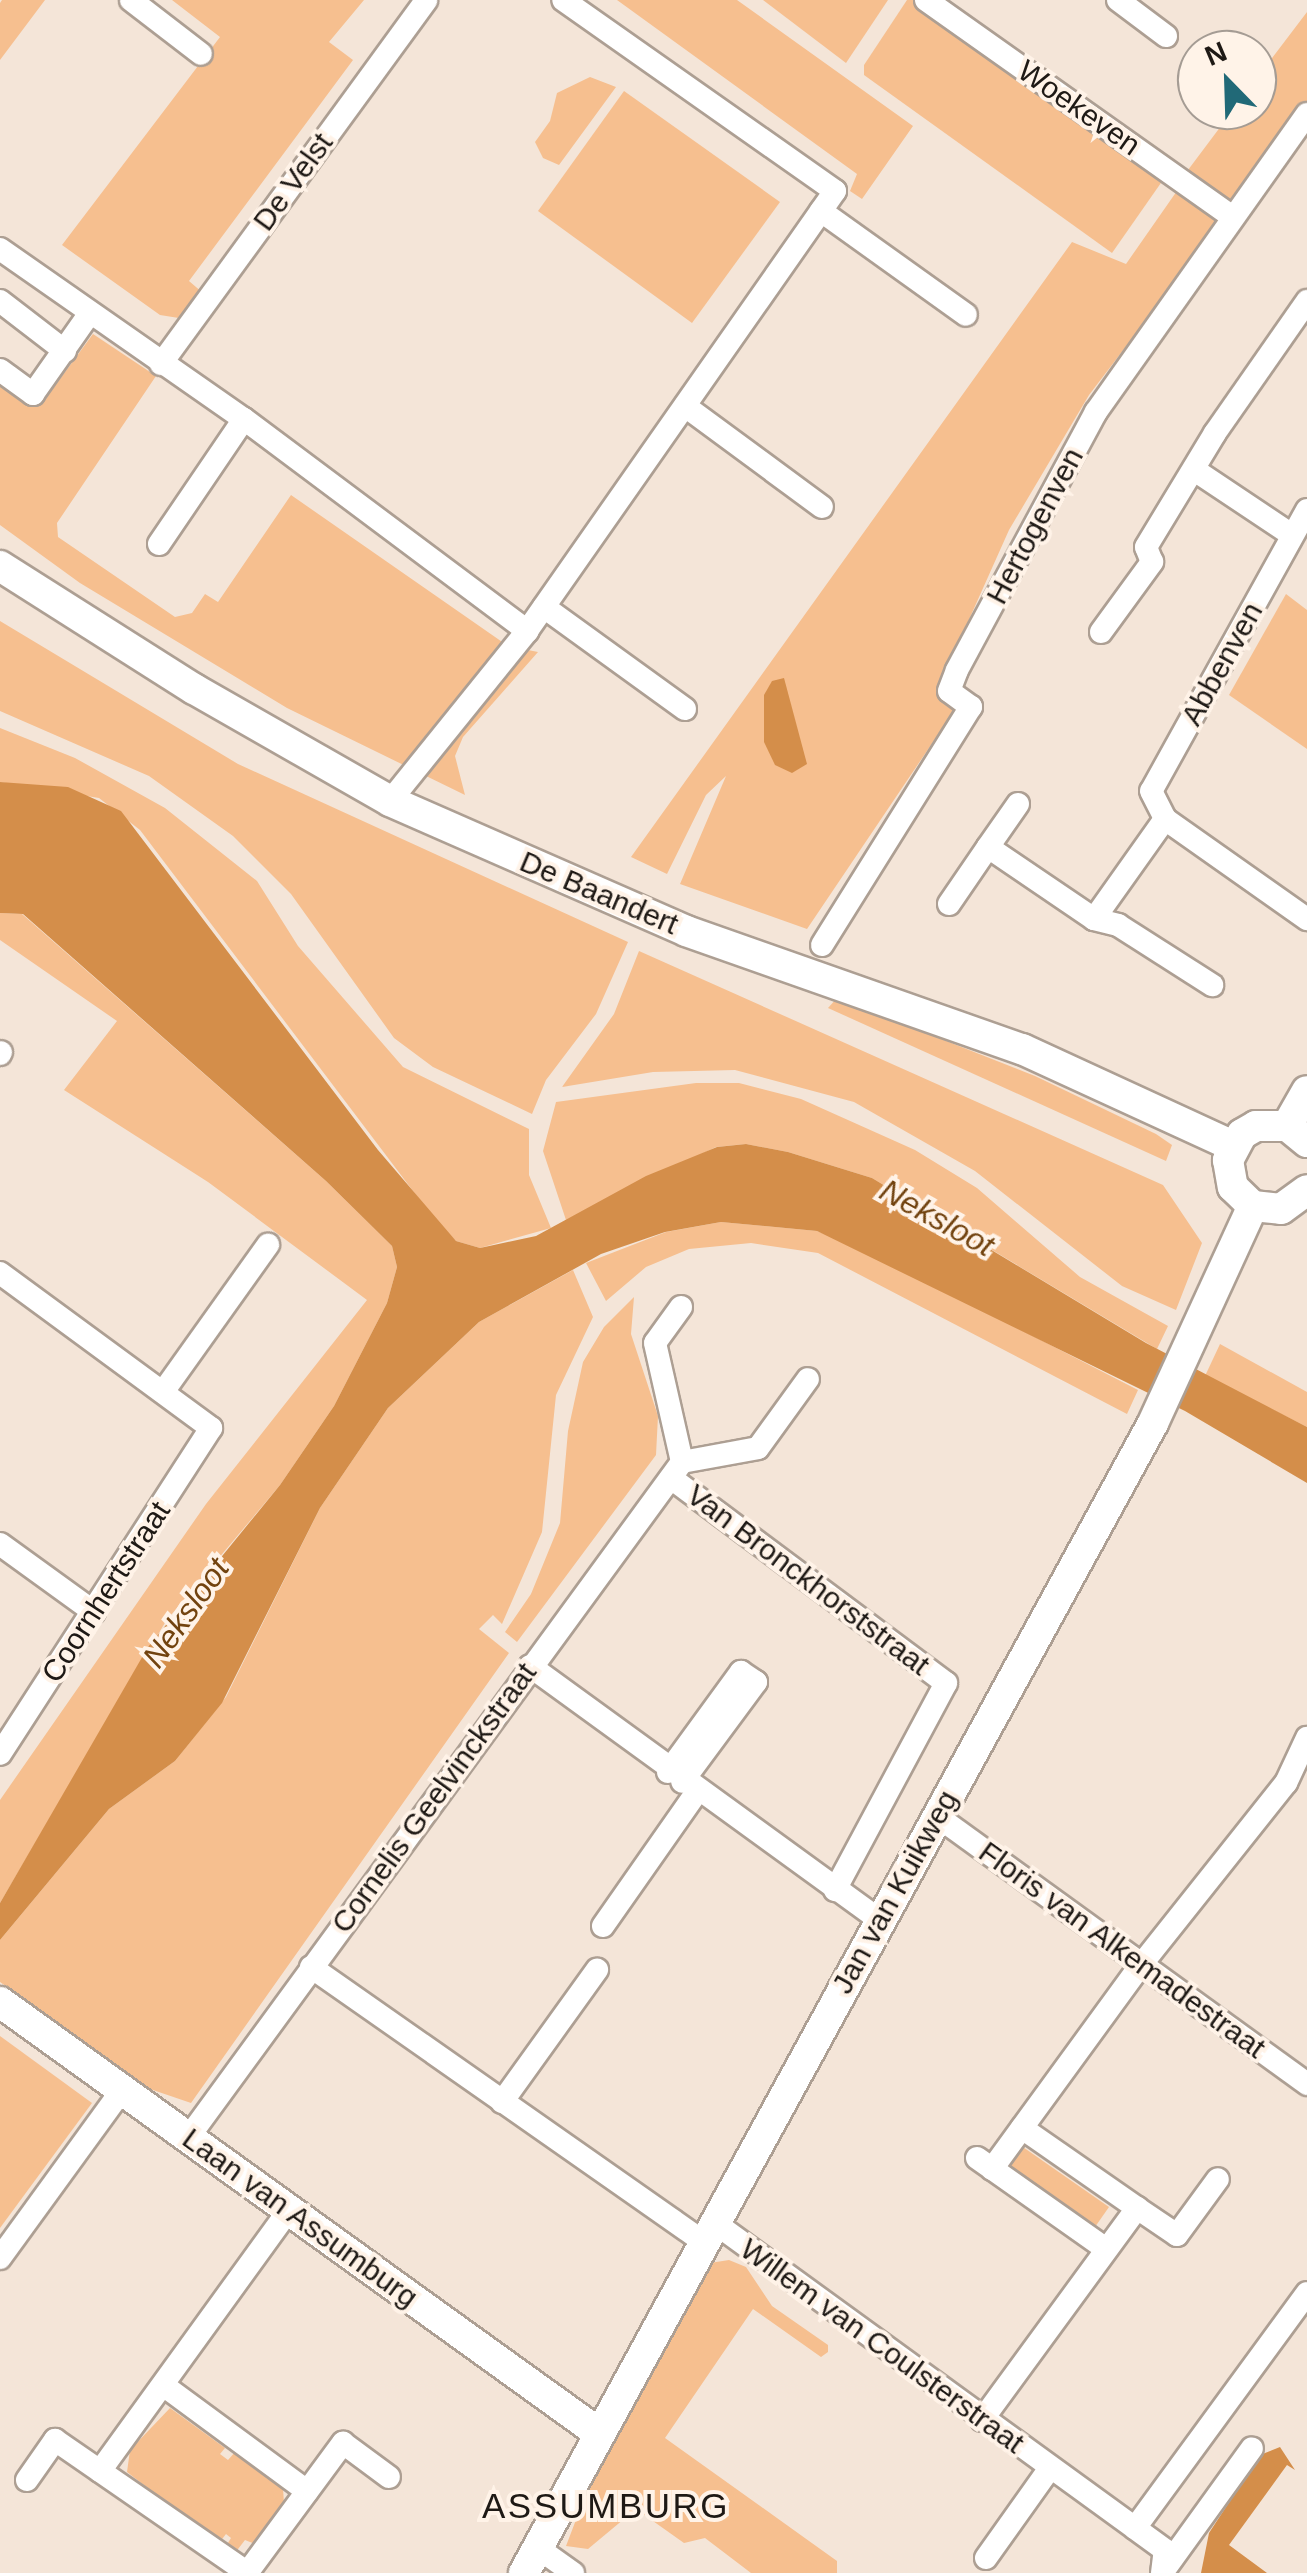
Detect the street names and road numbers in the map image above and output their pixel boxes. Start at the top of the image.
street label: Woekeven [1011,53,1147,163]
street label: De Velst [246,126,340,238]
street label: Hertogenven [979,442,1091,610]
street label: Abbenven [1174,596,1270,732]
street label: De Baandert [514,844,684,942]
street label: Van Bronckhorststraat [680,1477,936,1683]
street label: Coornhertstraat [34,1495,178,1689]
street label: Cornelis Geelvinckstraat [324,1656,544,1940]
street label: Jan van Kuikweg [824,1784,966,2000]
street label: Floris van Alkemadestraat [971,1834,1273,2066]
street label: Laan van Assumburg [175,2120,425,2316]
street label: Willem van Coulsterstraat [733,2231,1031,2461]

